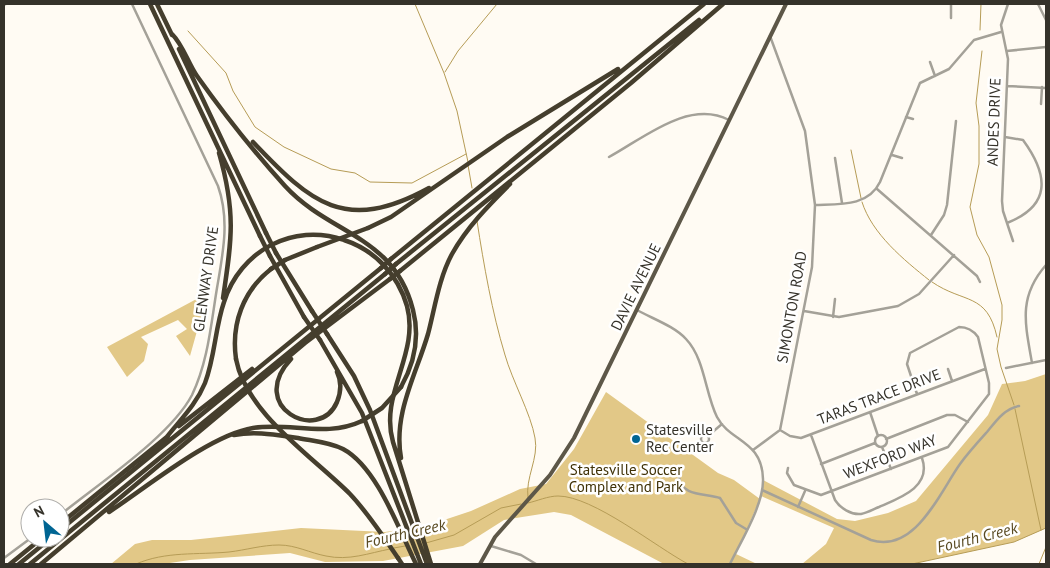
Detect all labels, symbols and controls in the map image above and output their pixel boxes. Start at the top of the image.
street label: ANDES DRIVE [982,77,1005,166]
street label: GLENWAY DRIVE [189,225,222,333]
street label: DAVIE AVENUE [606,240,665,333]
street label: SIMONTON ROAD [772,249,811,364]
street label: TARAS TRACE DRIVE [815,364,943,429]
place label: Statesville Rec Center [646,420,714,456]
street label: WEXFORD WAY [841,430,940,483]
marker: Statesville Rec Center [630,433,642,445]
park label: Statesville Soccer Complex and Park [569,460,684,496]
north arrow [20,498,70,548]
text: N [31,501,47,522]
water label: Fourth Creek [363,514,448,552]
water label: Fourth Creek [935,517,1020,557]

